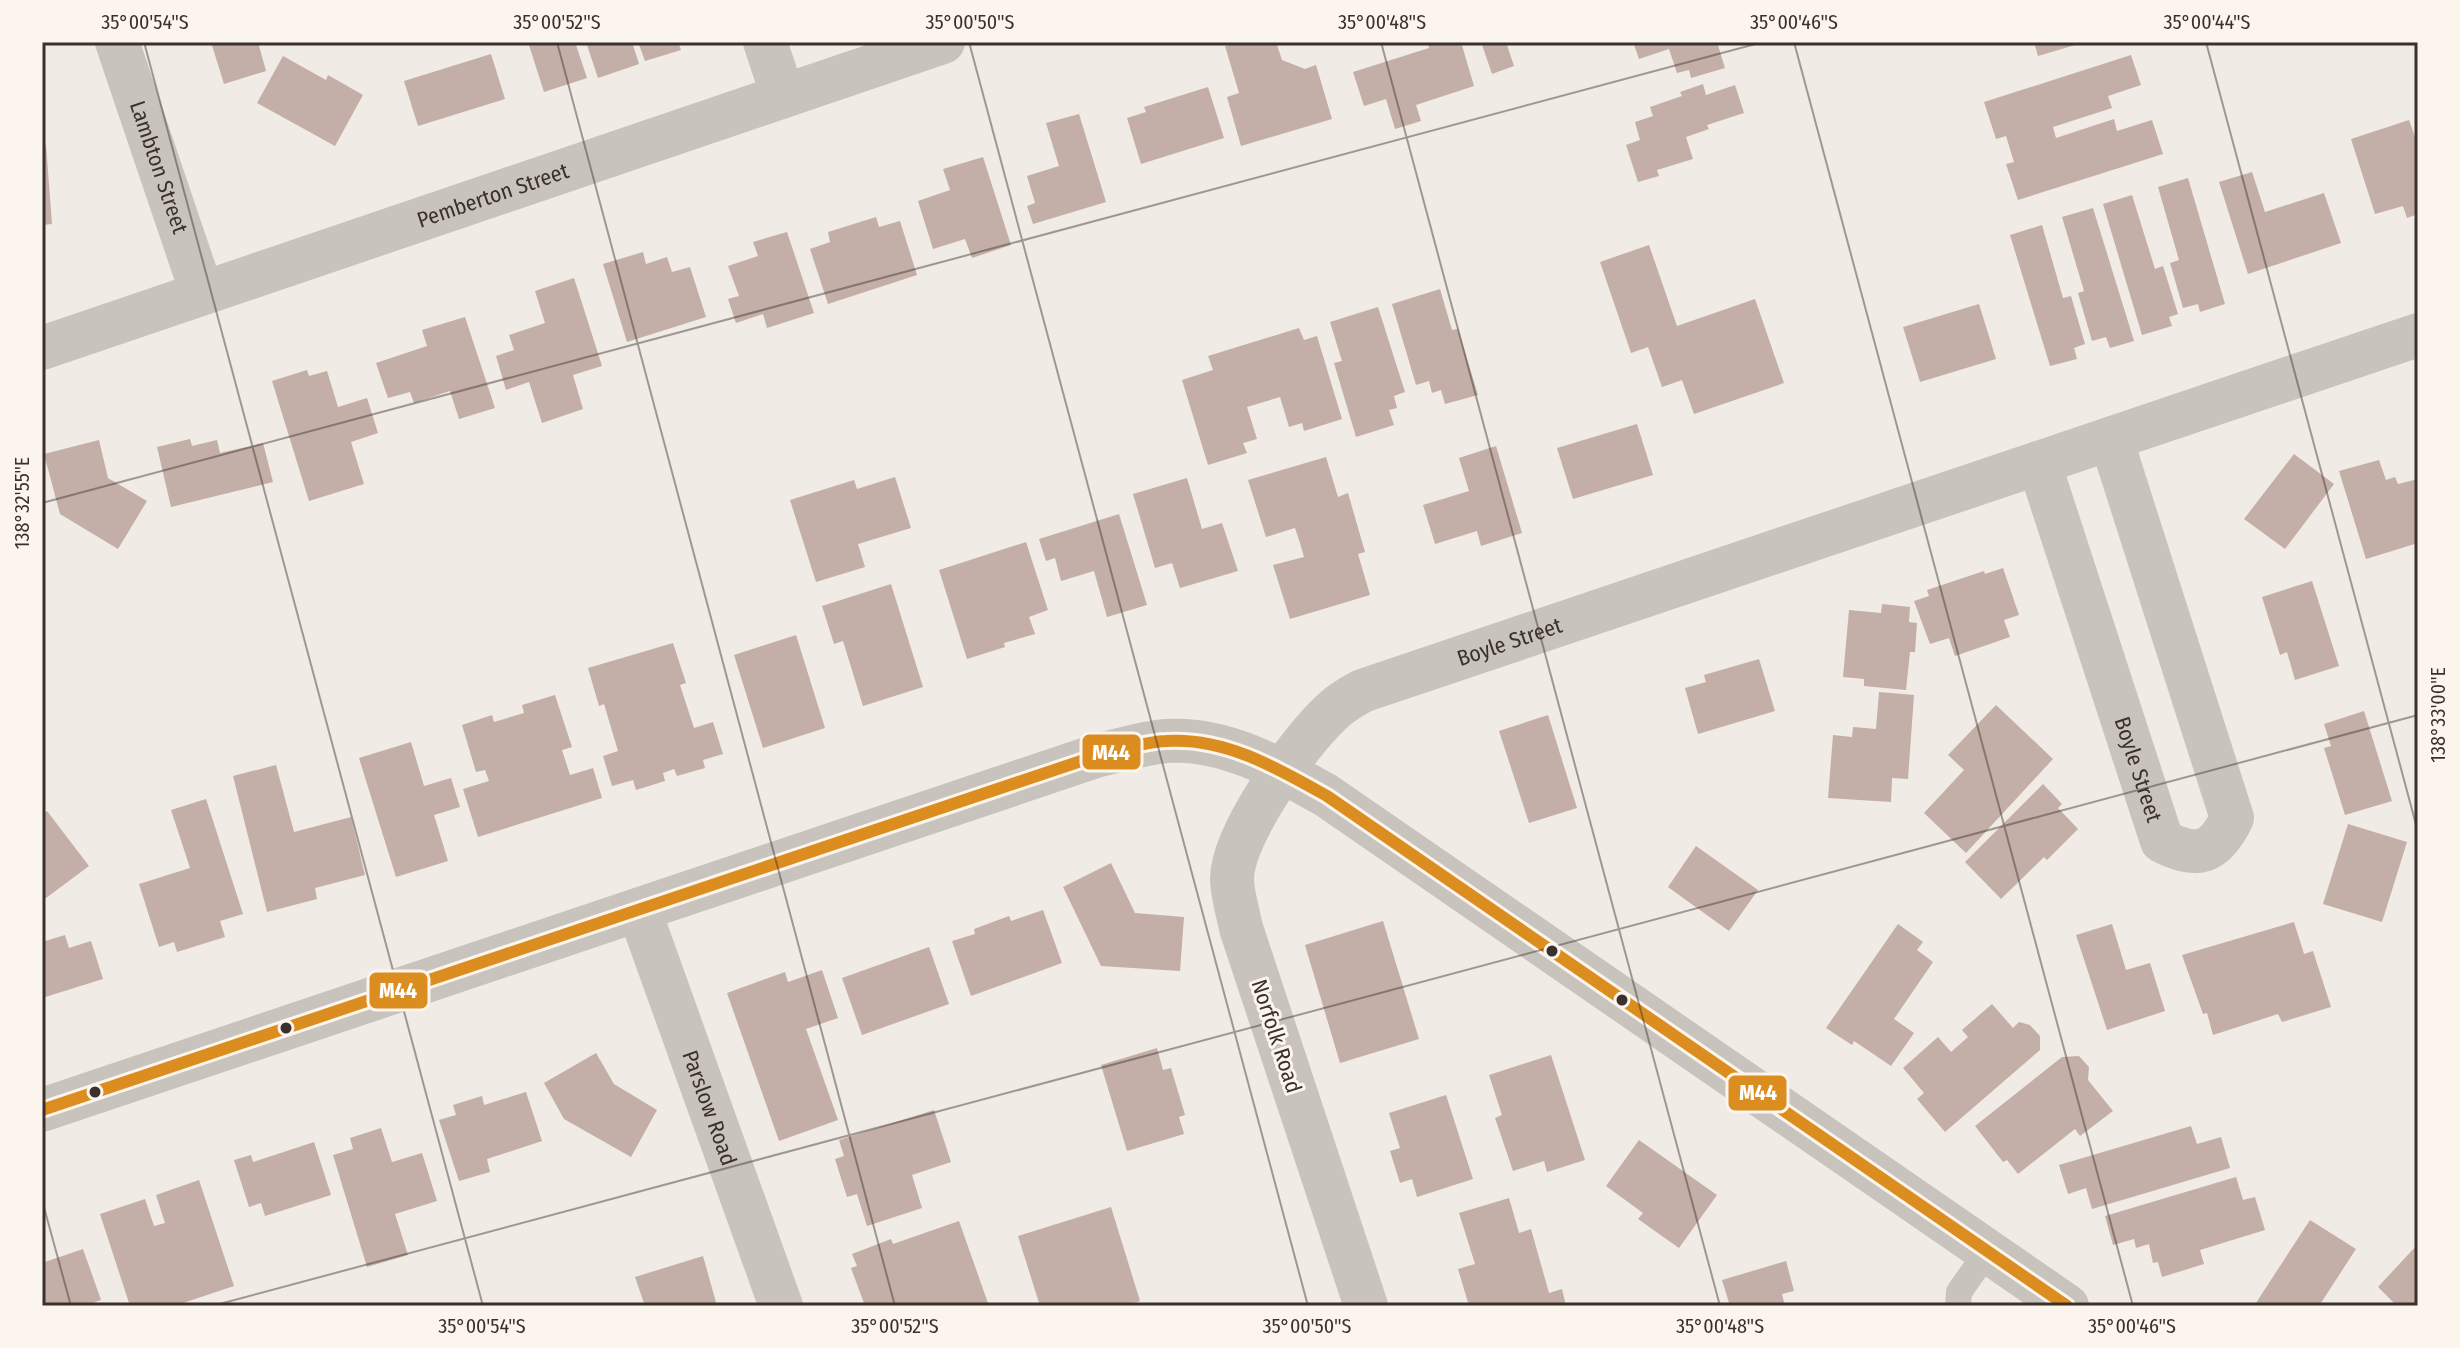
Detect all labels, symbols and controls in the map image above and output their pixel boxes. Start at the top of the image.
text: 35°00'54"S [101,10,189,34]
text: 35°00'52"S [513,10,601,34]
text: 35°00'50"S [926,10,1015,34]
text: 35°00'48"S [1338,10,1426,34]
text: 35°00'46"S [1750,10,1838,34]
text: 35°00'44"S [2163,10,2251,34]
street label: Lambton Street [124,97,194,238]
street label: Pemberton Street [414,157,573,234]
text: 138°32'55"E [10,457,34,549]
street label: Boyle Street [1453,611,1566,672]
text: 138°33'00"E [2426,667,2450,763]
street label: Boyle Street [2108,713,2168,826]
line badge: M44 [1081,733,1142,771]
text: M44 [1092,739,1130,766]
unlabelled marker [1544,943,1560,959]
line badge: M44 [368,971,429,1010]
street label: Norfolk Road [1246,976,1308,1096]
text: M44 [379,977,417,1004]
unlabelled marker [1614,992,1630,1008]
unlabelled marker [278,1020,294,1036]
street label: Parslow Road [676,1047,742,1169]
line badge: M44 [1727,1074,1788,1112]
text: M44 [1739,1079,1777,1106]
unlabelled marker [87,1084,103,1100]
text: 35°00'54"S [438,1314,526,1338]
text: 35°00'52"S [851,1314,939,1338]
text: 35°00'50"S [1263,1314,1352,1338]
text: 35°00'48"S [1676,1314,1764,1338]
text: 35°00'46"S [2088,1314,2176,1338]

